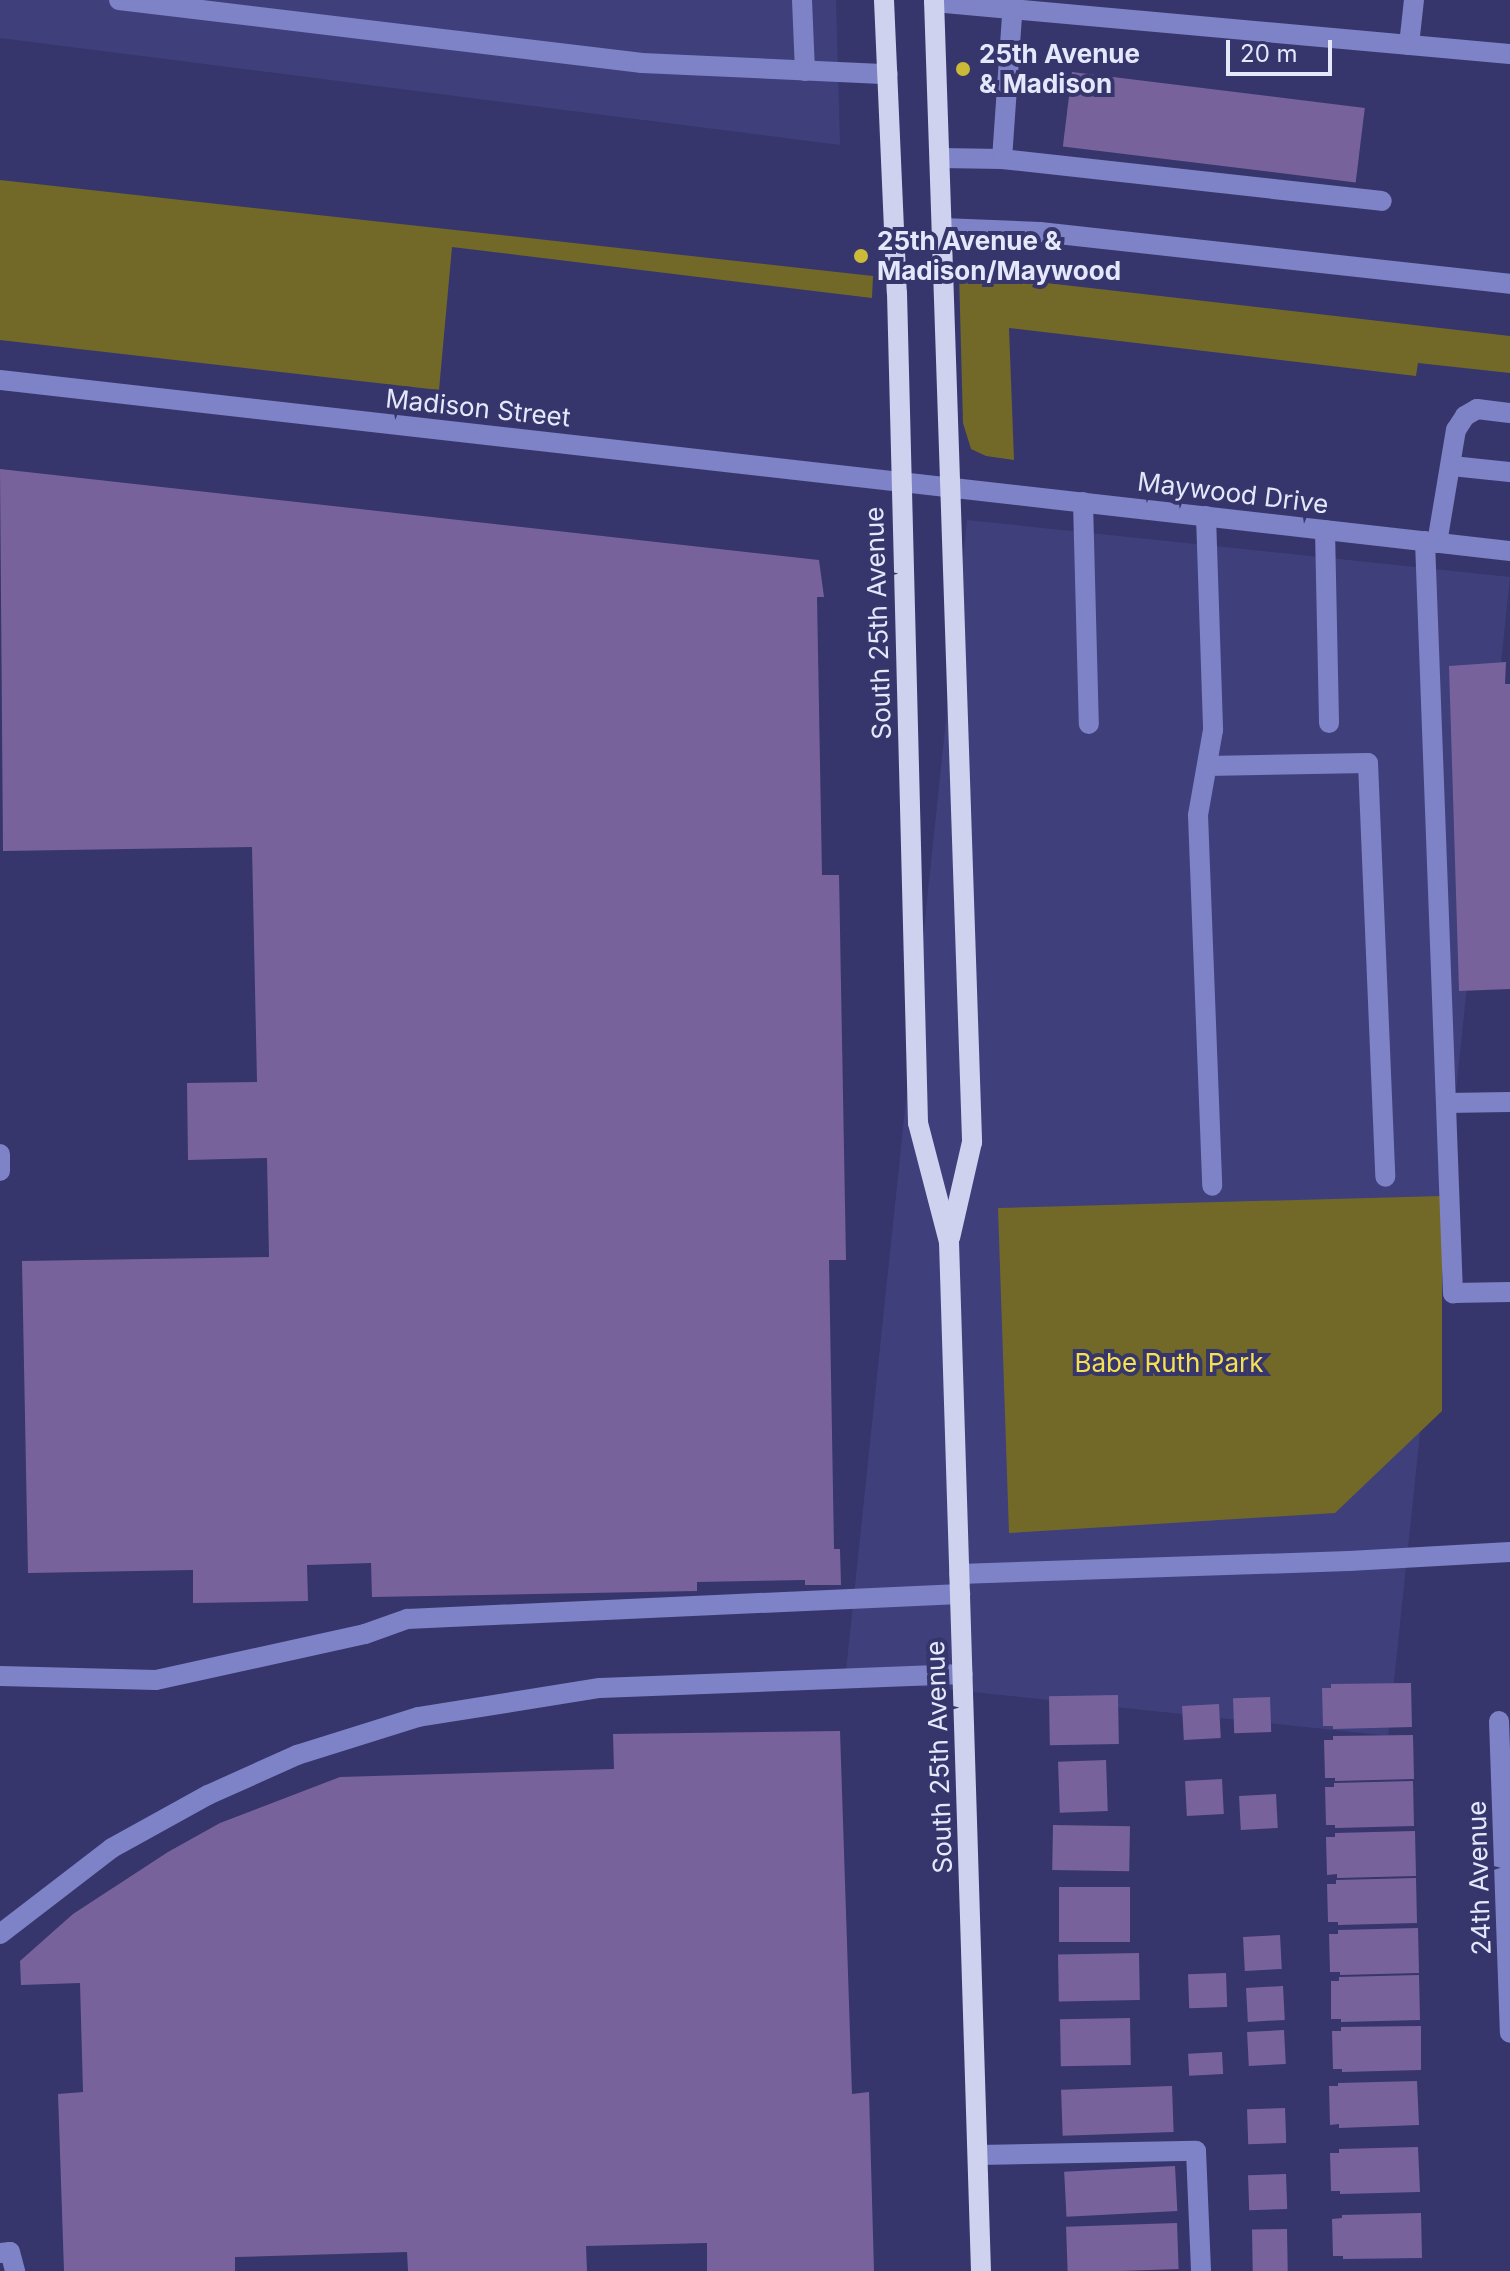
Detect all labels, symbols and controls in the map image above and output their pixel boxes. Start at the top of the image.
scale bar [1230,24,1336,74]
place label: 25th Avenue & Madison [979,38,1140,100]
text: 20 m [1240,39,1298,68]
marker: 25th Avenue & Madison [954,60,972,78]
place label: 25th Avenue & Madison/Maywood [877,225,1121,286]
marker: 25th Avenue & Madison/Maywood [852,247,870,265]
street label: Madison Street [384,383,572,433]
street label: Maywood Drive [1136,466,1330,520]
street label: South 25th Avenue [858,506,898,740]
park label: Babe Ruth Park [1075,1347,1263,1379]
street label: South 25th Avenue [919,1640,959,1874]
street label: 24th Avenue [1461,1800,1497,1956]

